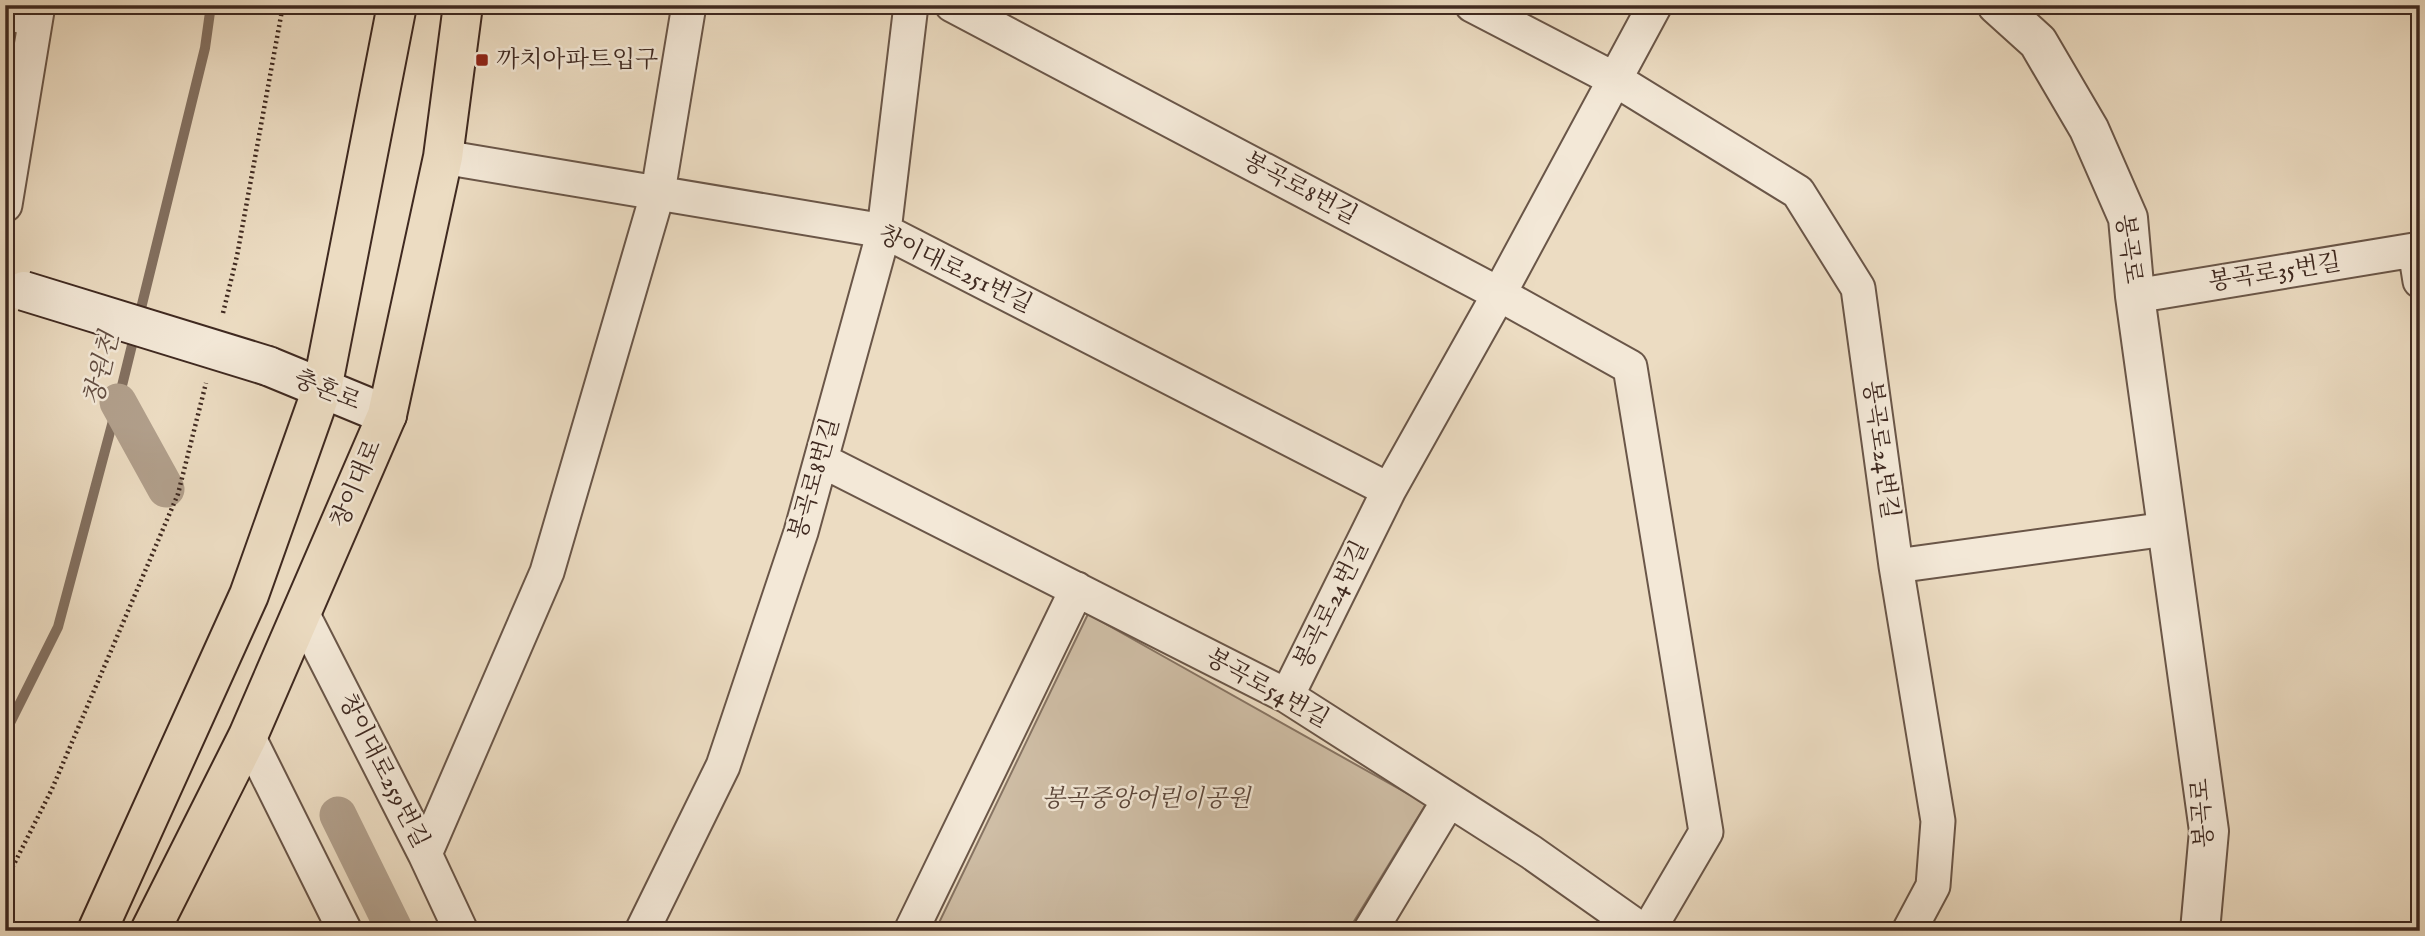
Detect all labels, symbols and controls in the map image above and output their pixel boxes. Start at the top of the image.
place label: 까치아파트입구 [496,45,658,76]
marker: 까치아파트입구 [474,52,490,68]
street label: 봉곡로8번길 [1237,146,1363,232]
street label: 봉곡로 [2108,212,2148,286]
street label: 창이대로251번길 [873,219,1037,321]
street label: 봉곡로35번길 [2207,247,2343,299]
water label: 창원천 [77,327,128,410]
street label: 충혼로 [289,364,365,418]
street label: 봉곡로24번길 [1855,379,1905,521]
street label: 봉곡로8번길 [783,414,847,544]
street label: 창이대로 [325,435,389,533]
street label: 봉곡로24번길 [1288,536,1376,674]
street label: 봉곡로54번길 [1200,642,1334,736]
street label: 창이대로259번길 [331,688,435,854]
street label: 봉곡로 [2185,777,2221,849]
park label: 봉곡중앙어린이공원 [1042,784,1252,815]

